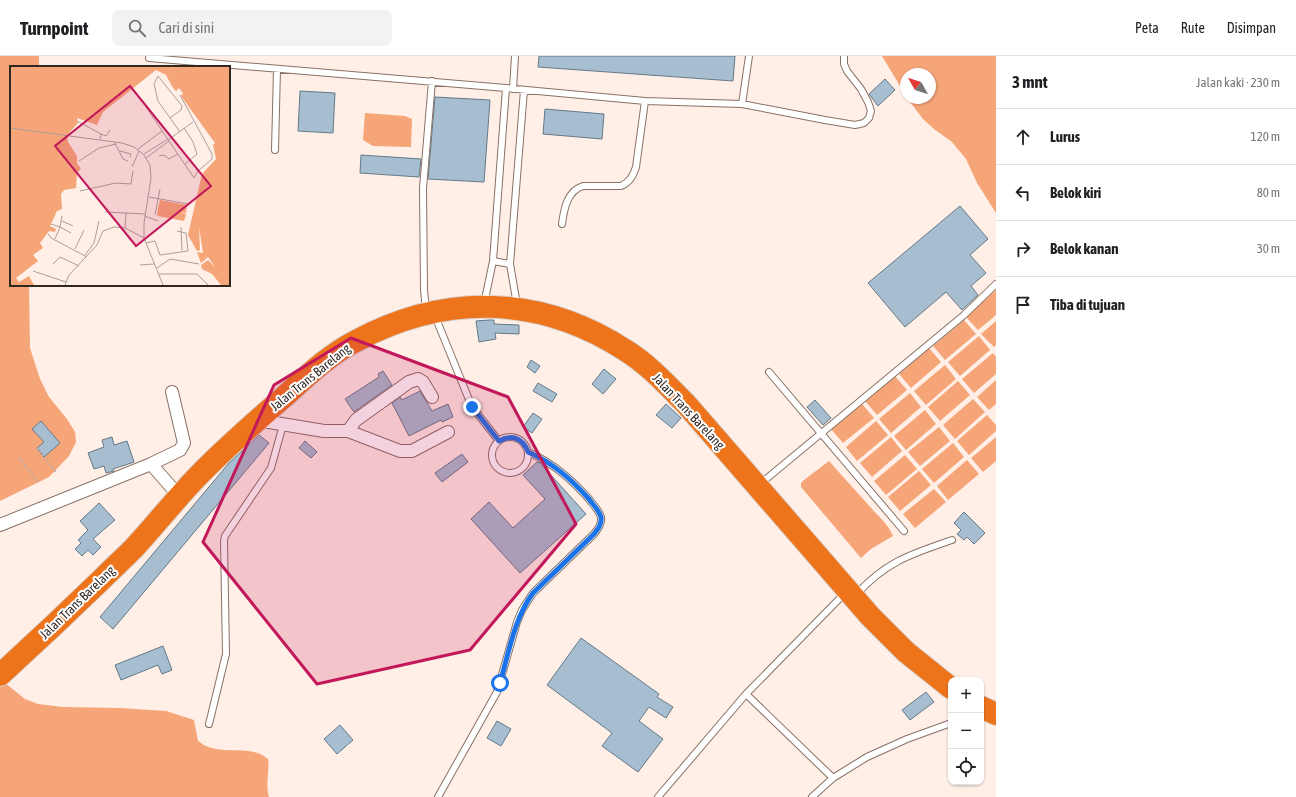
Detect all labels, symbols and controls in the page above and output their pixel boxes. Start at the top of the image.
search box [112,10,392,46]
text: Turnpoint [20,17,88,39]
icon: search [126,17,148,39]
text: Cari di sini [158,19,214,36]
text: Peta [1135,20,1159,36]
text: Rute [1181,20,1205,36]
text: Disimpan [1227,20,1276,36]
inset map [10,66,230,286]
north arrow [900,68,936,104]
text: 3 mnt [1012,72,1048,92]
text: Jalan kaki · 230 m [1196,75,1280,90]
icon: ahead [1012,126,1034,148]
text: Lurus [1050,128,1080,145]
text: 120 m [1251,129,1280,144]
icon: left [1012,182,1034,204]
text: Belok kiri [1050,184,1101,201]
text: 80 m [1257,185,1280,200]
icon: right [1012,238,1034,260]
text: Belok kanan [1050,240,1119,257]
text: 30 m [1257,241,1280,256]
icon: arrive [1012,294,1034,316]
text: Tiba di tujuan [1050,296,1125,313]
street label: Jalan Trans Barelang [267,340,354,414]
street label: Jalan Trans Barelang [650,370,728,453]
route end [463,398,481,416]
street label: Jalan Trans Barelang [37,563,118,642]
route start [491,674,509,692]
map controls [948,677,984,785]
button: + [948,677,984,713]
button: − [948,713,984,749]
button: locate [948,749,984,785]

